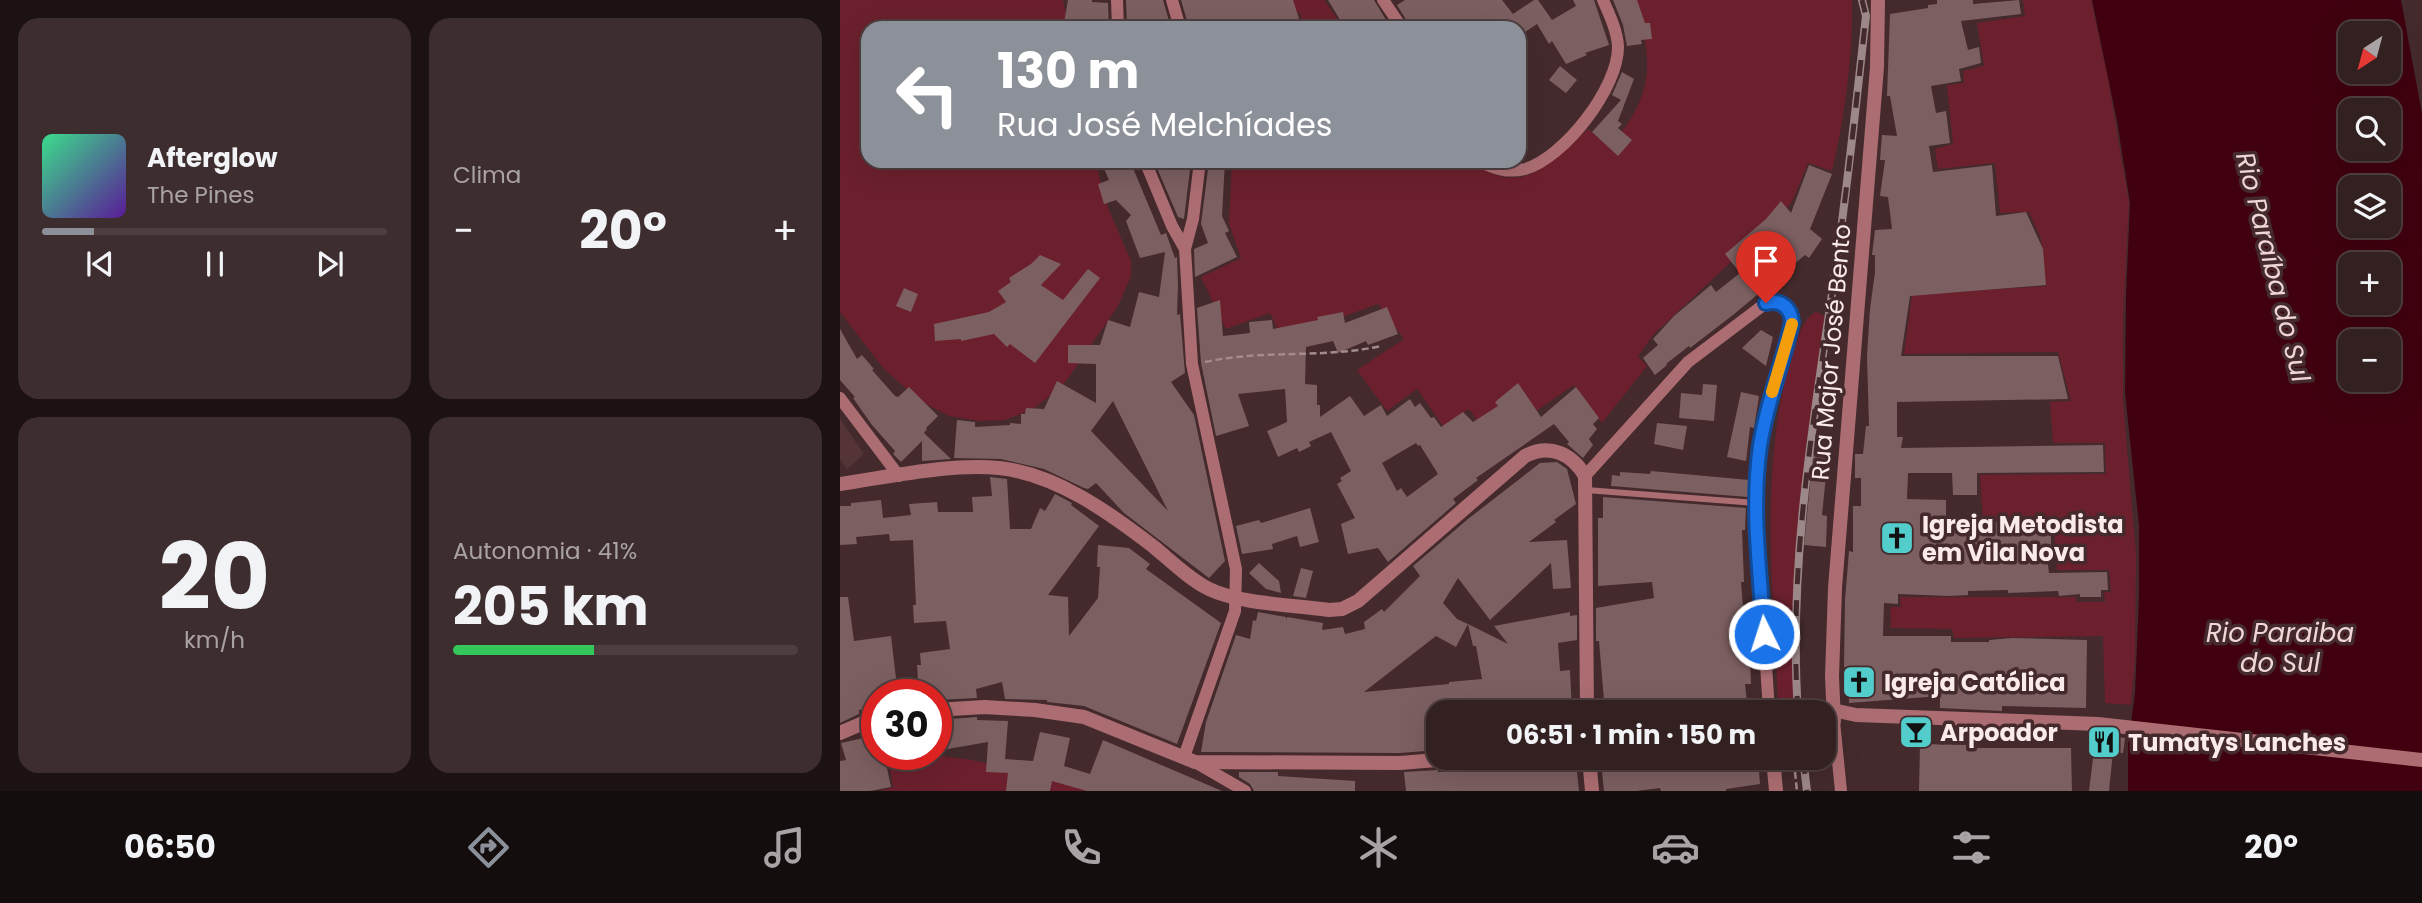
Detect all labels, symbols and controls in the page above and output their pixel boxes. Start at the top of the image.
north arrow [2338,21,2401,84]
map controls [2338,21,2401,392]
text: 130 m [997,37,1139,105]
icon: left [882,49,973,140]
button: search [2338,98,2401,161]
text: Rua José Melchíades [997,102,1333,147]
text: Afterglow [147,140,278,176]
water label: Rio Paraíba do Sul [2227,148,2319,386]
text: Clima [453,159,521,191]
button: layers [2338,175,2401,238]
text: The Pines [147,179,255,211]
text: 20° [579,194,667,267]
text: − [453,204,474,257]
text: + [772,204,798,257]
street label: Rua Major José Bento [1803,223,1859,481]
pin [1736,231,1796,303]
icon: arrive [1747,242,1785,280]
icon: previous [81,245,119,283]
icon: pause [196,245,234,283]
icon: next [311,245,349,283]
button: + [2338,252,2401,315]
button: − [2338,329,2401,392]
place label: Igreja Metodista em Vila Nova [1922,508,2124,569]
text: 20 [159,513,270,641]
church icon: Igreja Metodista em Vila Nova [1878,519,1916,557]
text: Autonomia · 41% [453,535,637,567]
text: 205 km [453,570,649,643]
position arrow [1727,597,1801,671]
water label: Rio Paraiba do Sul [2206,615,2354,681]
text: km/h [184,624,245,656]
church icon: Igreja Católica [1840,663,1878,701]
place label: Igreja Católica [1884,666,2065,699]
speed limit sign: 30 [861,679,952,770]
bar icon: Arpoador [1897,713,1935,751]
place label: Arpoador [1940,716,2058,749]
text: 06:51 · 1 min · 150 m [1506,717,1756,753]
restaurant icon: Tumatys Lanches [2085,723,2123,761]
place label: Tumatys Lanches [2128,726,2346,759]
icon: directions [464,823,513,872]
icon: music [760,823,809,872]
icon: phone [1057,823,1106,872]
icon: climate [1354,823,1403,872]
icon: car [1651,823,1700,872]
icon: filters [1947,823,1996,872]
text: 06:50 [124,824,216,869]
text: 20° [2244,824,2298,869]

